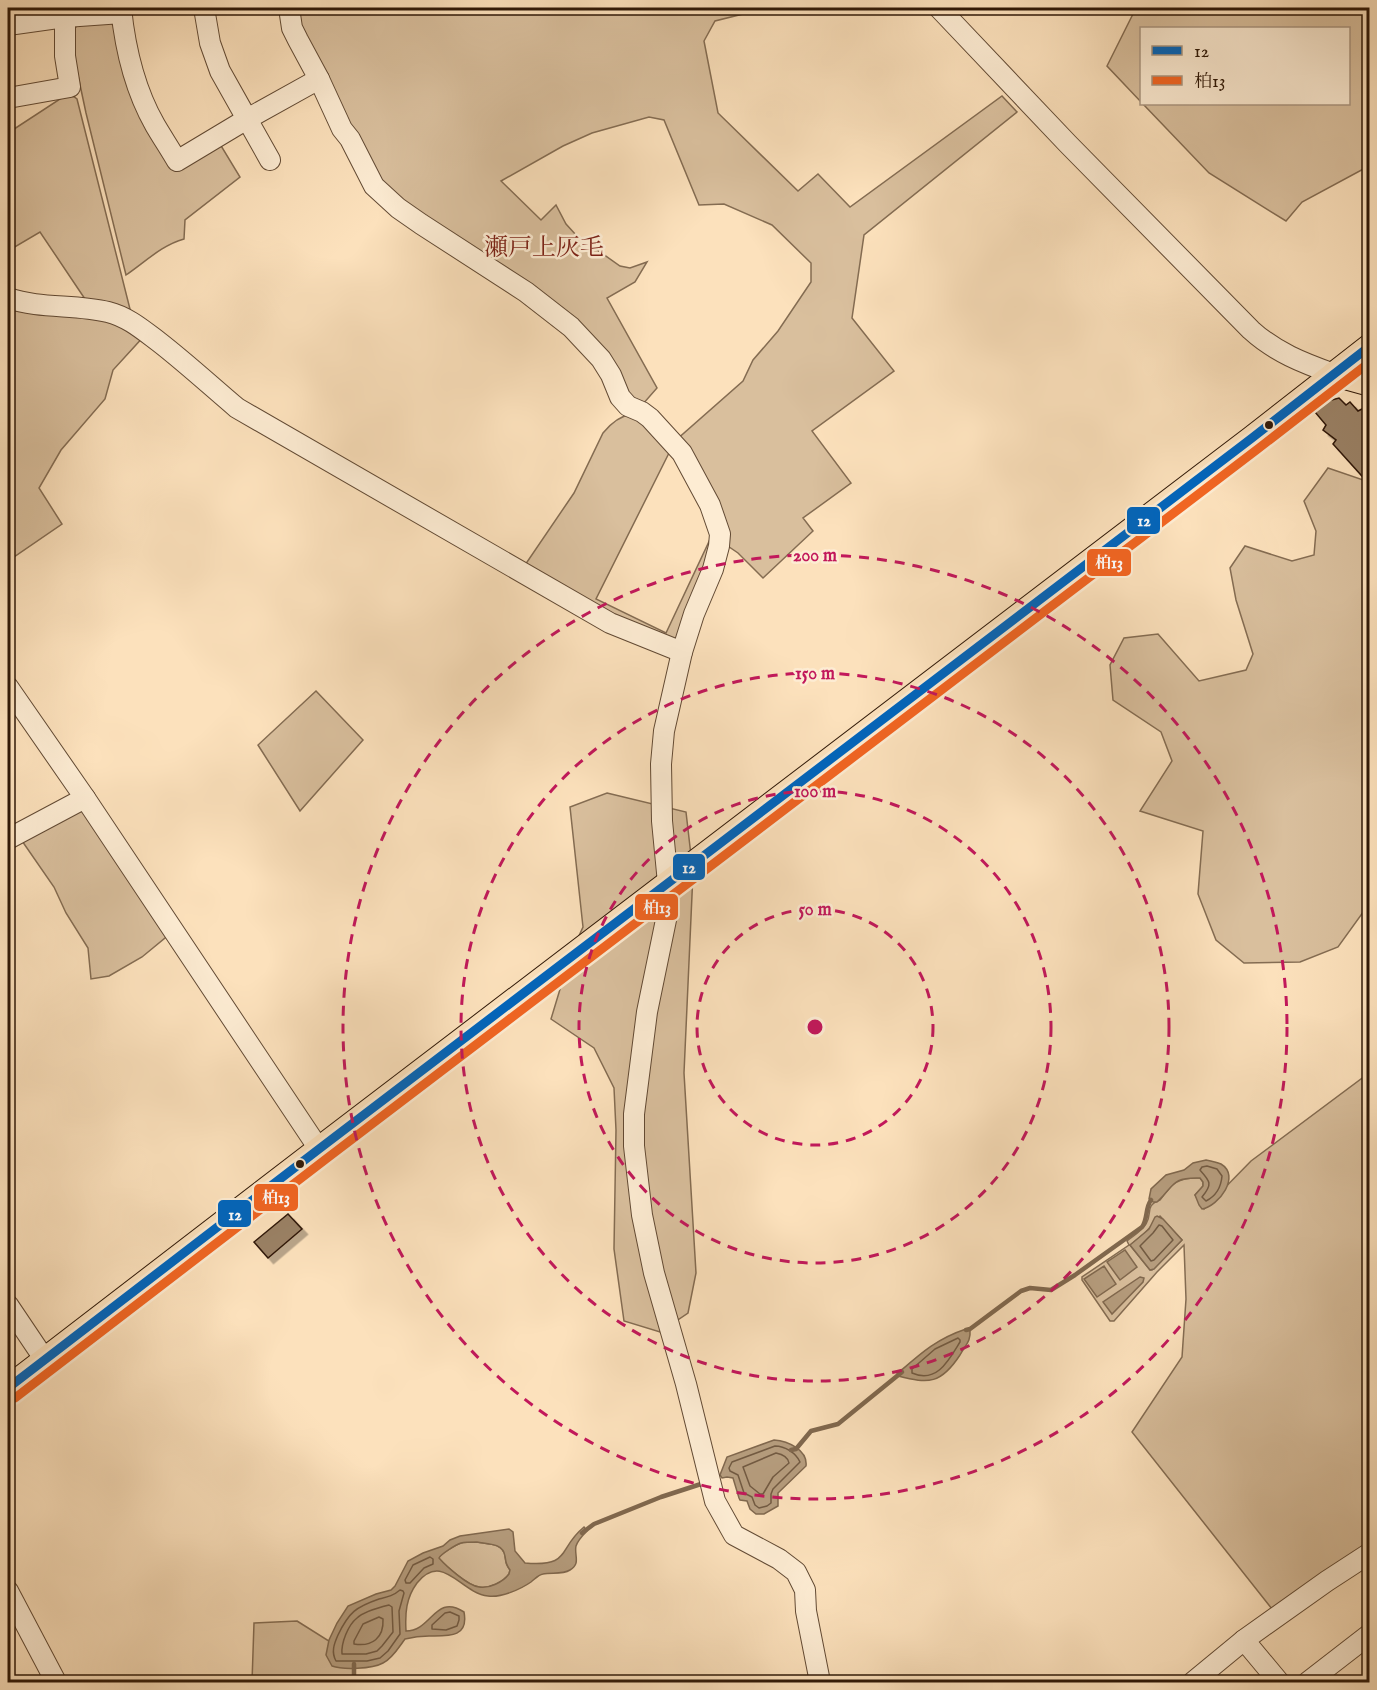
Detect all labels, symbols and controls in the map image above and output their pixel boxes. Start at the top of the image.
legend [1140,27,1350,105]
text: 12 [1194,41,1209,64]
text: 柏13 [1194,71,1225,94]
district label: 瀬戸上灰毛 [484,233,604,264]
unlabelled marker [1263,419,1275,431]
line badge: 12 [1126,506,1161,535]
text: 12 [1137,512,1151,532]
text: 200 m [793,545,837,568]
line badge: 柏13 [1086,548,1132,577]
text: 柏13 [1095,554,1123,574]
text: 150 m [795,663,835,686]
text: 100 m [794,781,836,804]
line badge: 12 [672,853,706,881]
text: 12 [682,859,696,879]
line badge: 柏13 [634,893,679,921]
text: 柏13 [643,899,671,919]
text: 50 m [798,899,832,922]
centre of rings [805,1017,825,1037]
unlabelled marker [294,1158,306,1170]
line badge: 柏13 [253,1183,299,1212]
text: 柏13 [262,1189,290,1209]
line badge: 12 [217,1199,252,1228]
text: 12 [228,1206,242,1226]

